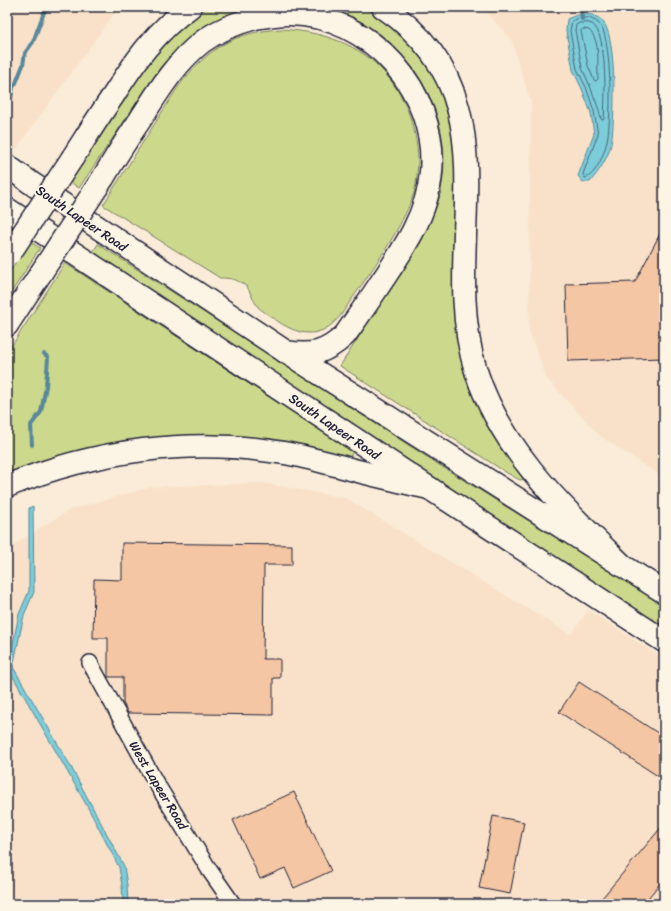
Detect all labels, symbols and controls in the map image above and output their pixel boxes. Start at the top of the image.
street label: South Lapeer Road [31,179,133,258]
street label: South Lapeer Road [284,387,386,466]
street label: West Lapeer Road [123,736,195,835]

